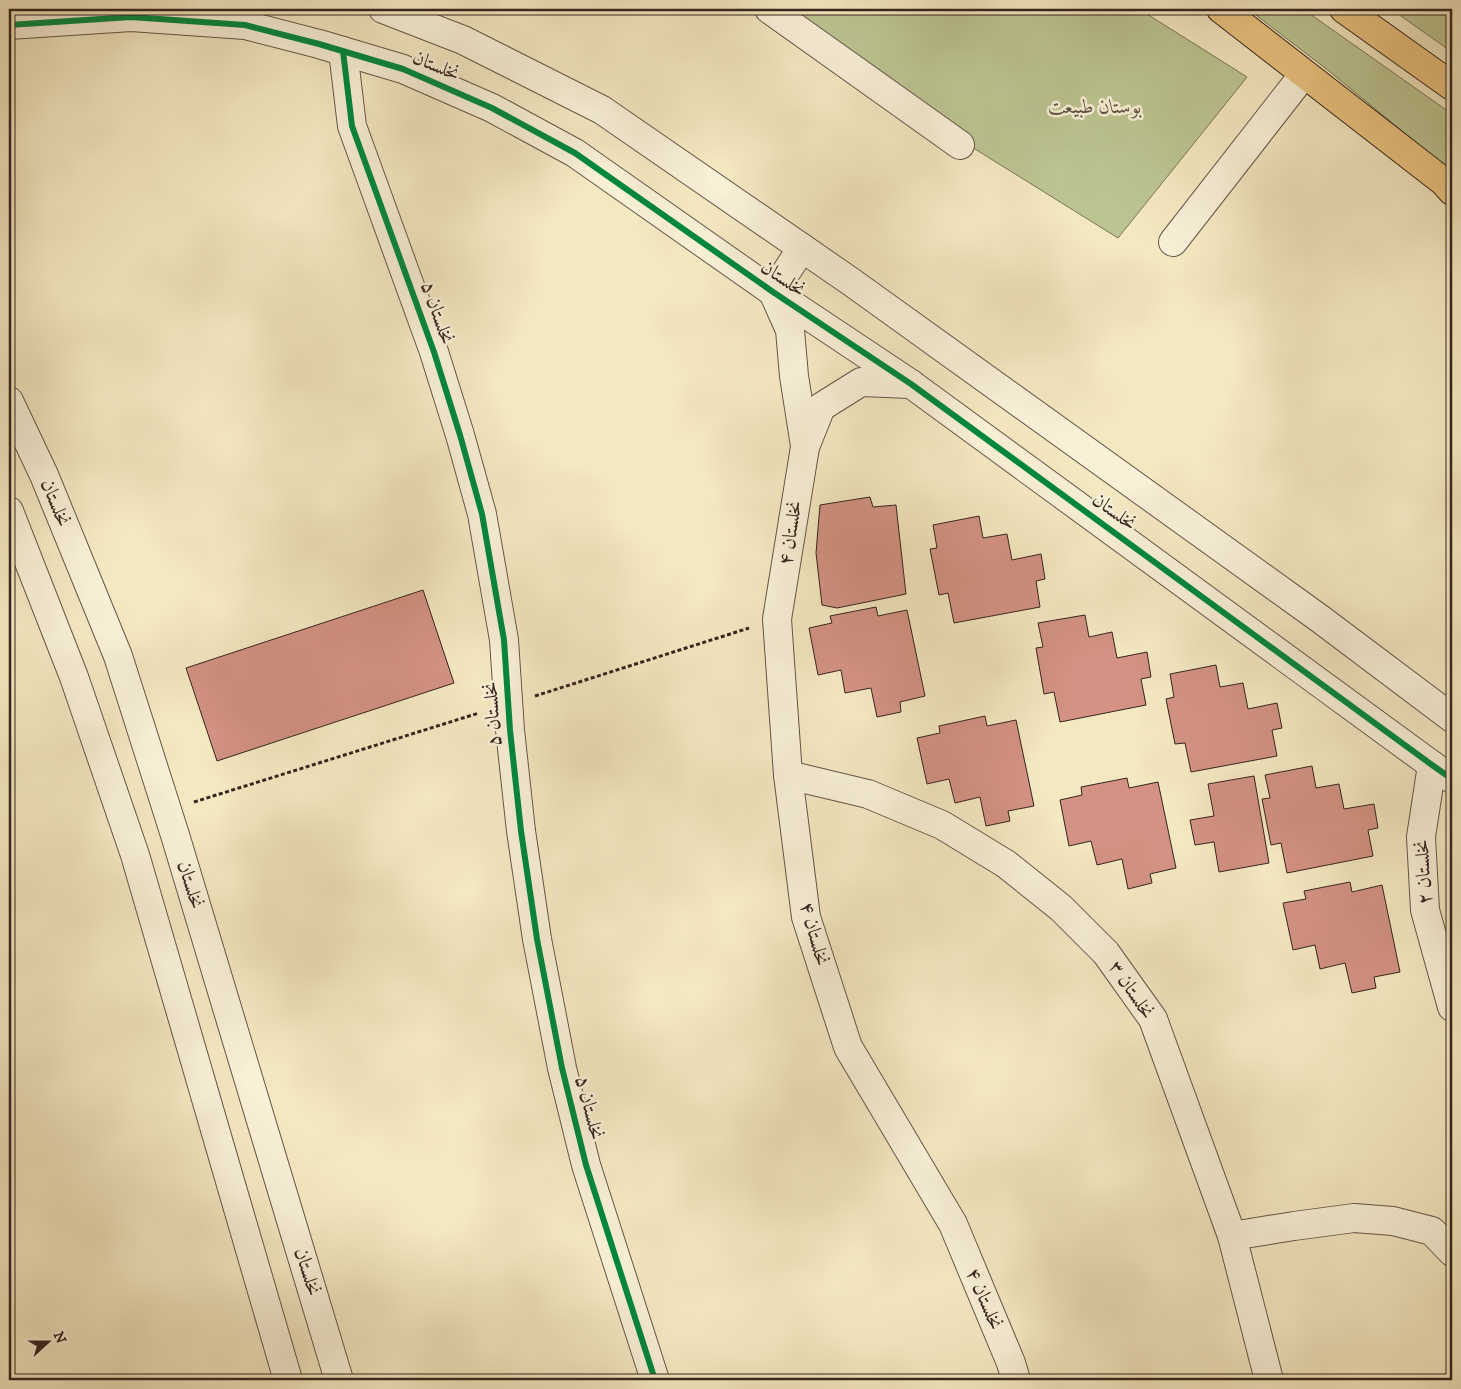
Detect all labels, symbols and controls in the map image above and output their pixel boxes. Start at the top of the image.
street label: نخلستان [409,45,463,87]
park label: بوستان طبیعت [1048,95,1142,120]
street label: نخلستان [756,255,810,303]
street label: نخلستان ۵ [415,278,459,348]
street label: نخلستان [34,476,76,530]
street label: نخلستان [1087,487,1141,537]
street label: نخلستان ۴ [774,499,808,567]
street label: نخلستان ۵ [478,681,508,747]
street label: نخلستان ۲ [1410,839,1438,905]
street label: نخلستان [171,858,209,912]
street label: نخلستان ۴ [794,899,834,969]
street label: نخلستان ۳ [1102,956,1160,1024]
street label: نخلستان ۵ [569,1073,609,1143]
street label: نخلستان [288,1245,326,1299]
street label: نخلستان ۴ [960,1264,1008,1334]
north arrow [22,1316,72,1366]
text: N [49,1329,70,1347]

